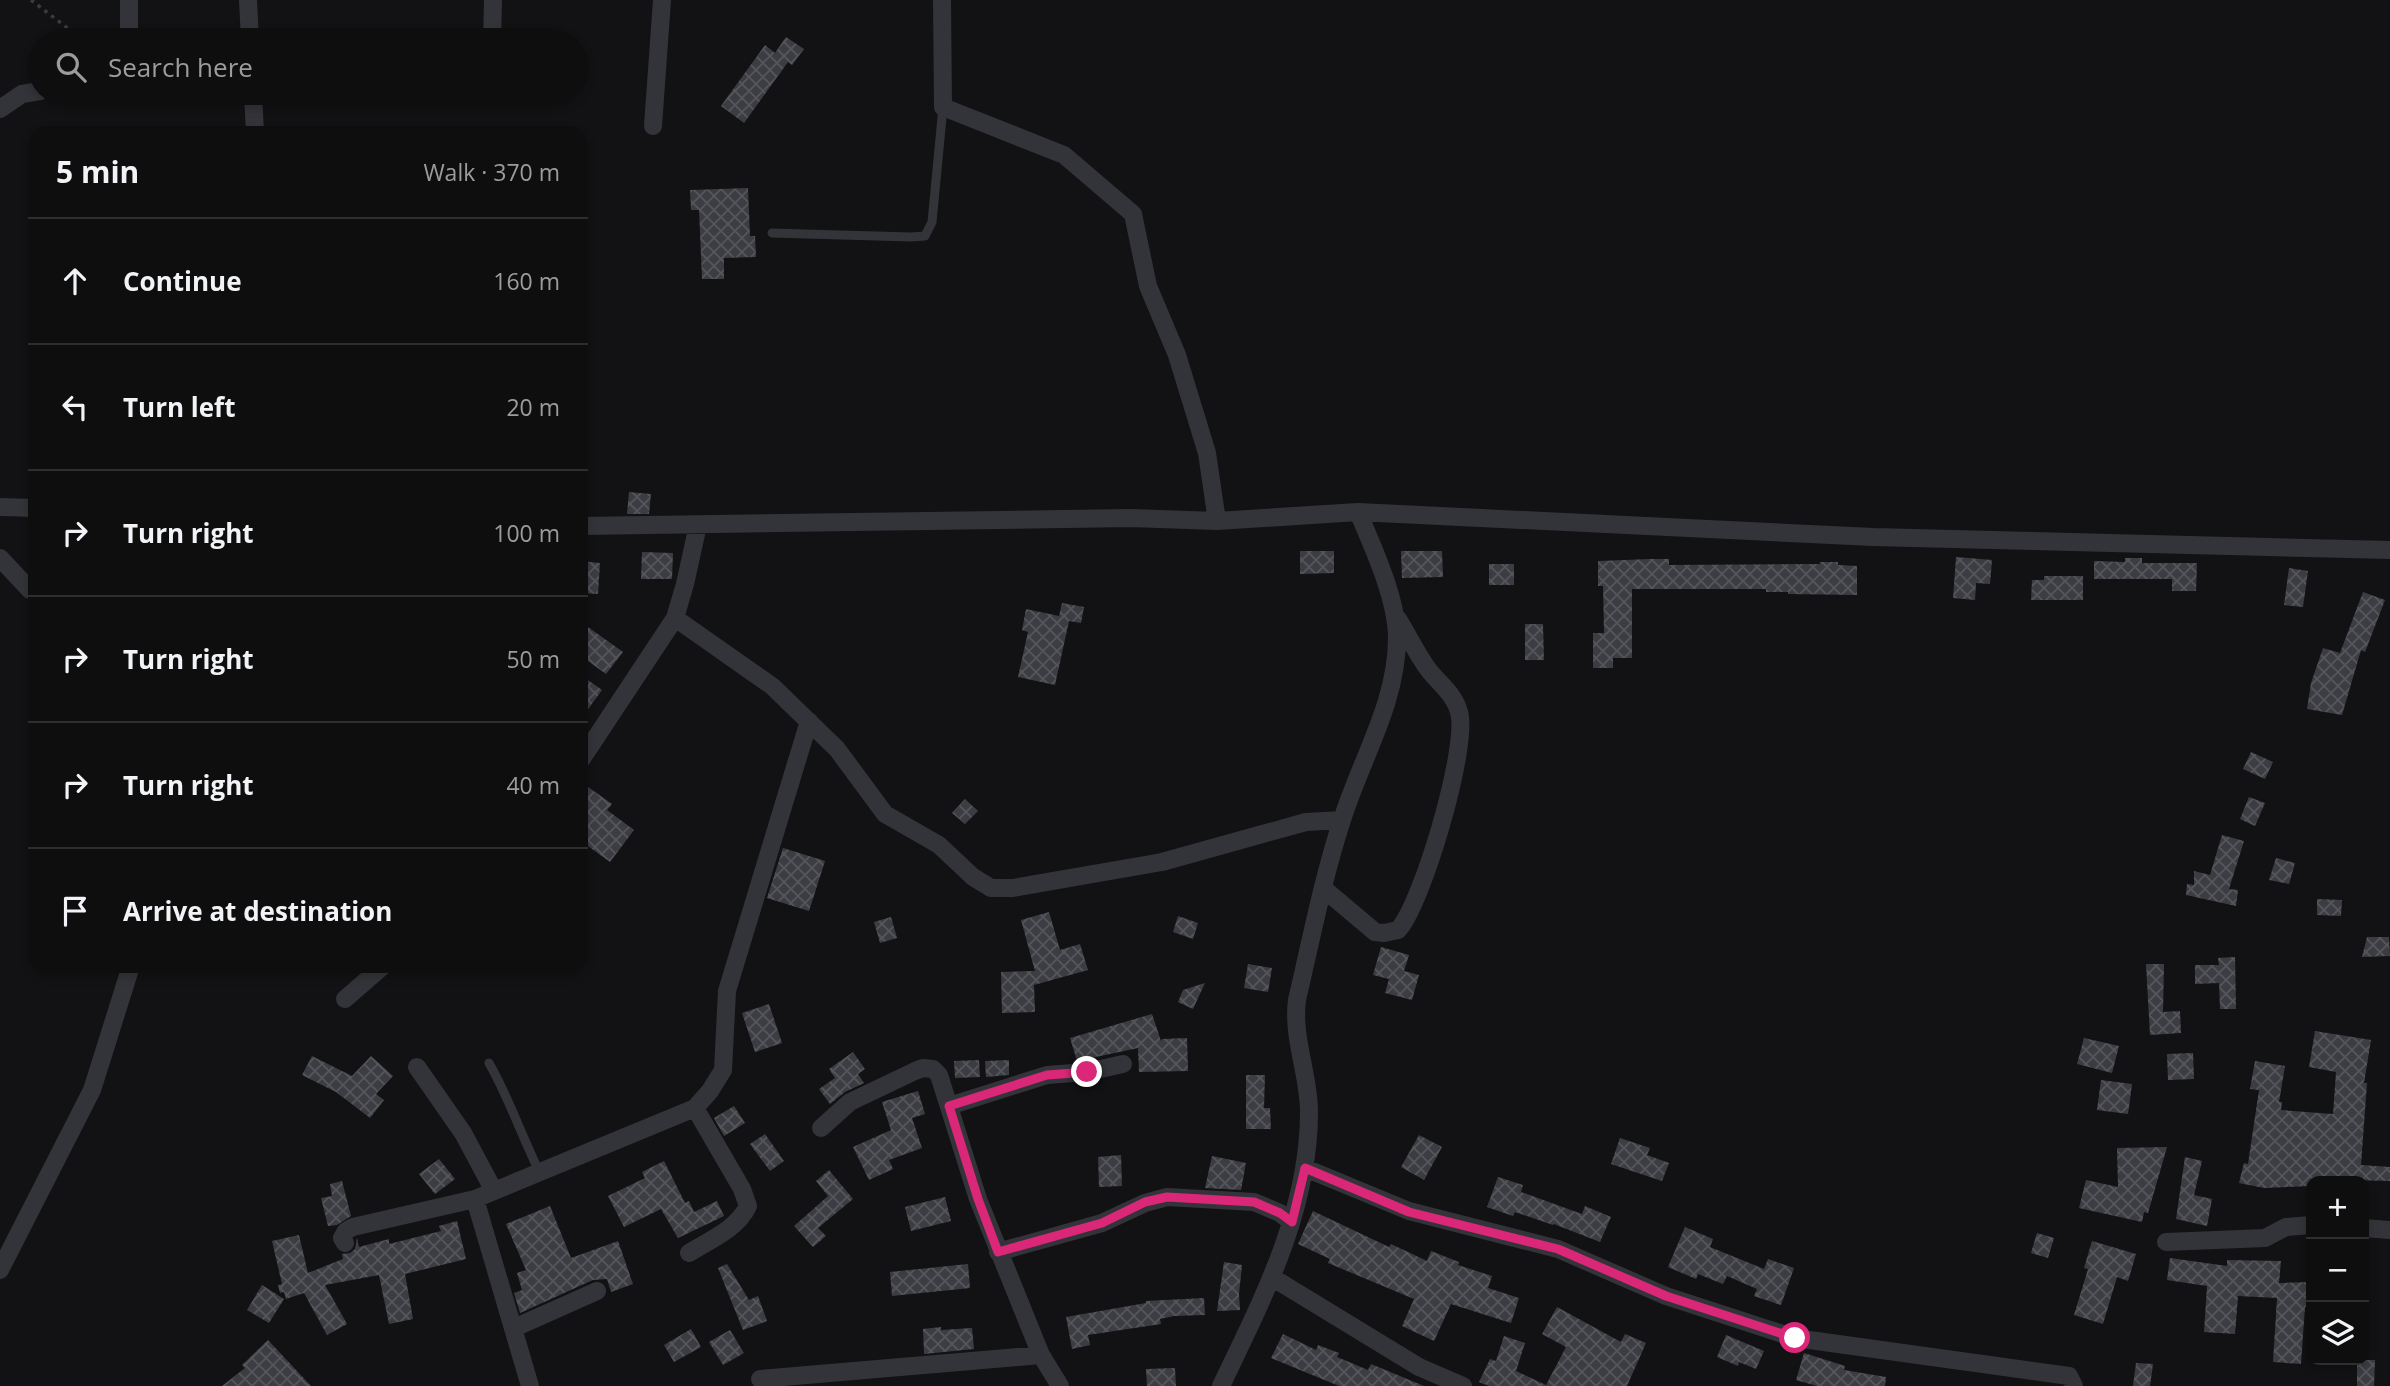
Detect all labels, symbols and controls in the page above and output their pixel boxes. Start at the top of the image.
search box [28,28,588,105]
icon: search [52,48,90,86]
text: Search here [108,49,253,85]
text: 5 min [56,151,139,192]
text: Walk · 370 m [423,156,560,188]
icon: ahead [56,262,94,300]
text: Continue [123,263,242,299]
text: 160 m [493,265,560,297]
icon: left [56,388,94,426]
text: Turn left [123,389,235,425]
text: 20 m [506,391,560,423]
icon: right [56,514,94,552]
text: Turn right [123,515,254,551]
text: 100 m [493,517,560,549]
icon: right [56,640,94,678]
text: Turn right [123,641,254,677]
text: 50 m [506,643,560,675]
icon: right [56,766,94,804]
text: Turn right [123,767,254,803]
text: 40 m [506,769,560,801]
icon: arrive [56,892,94,930]
text: Arrive at destination [123,893,392,929]
route end [1071,1056,1102,1087]
map controls [2306,1176,2369,1365]
button: + [2306,1176,2369,1239]
button: − [2306,1239,2369,1302]
button: layers [2306,1302,2369,1365]
route start [1779,1322,1810,1353]

